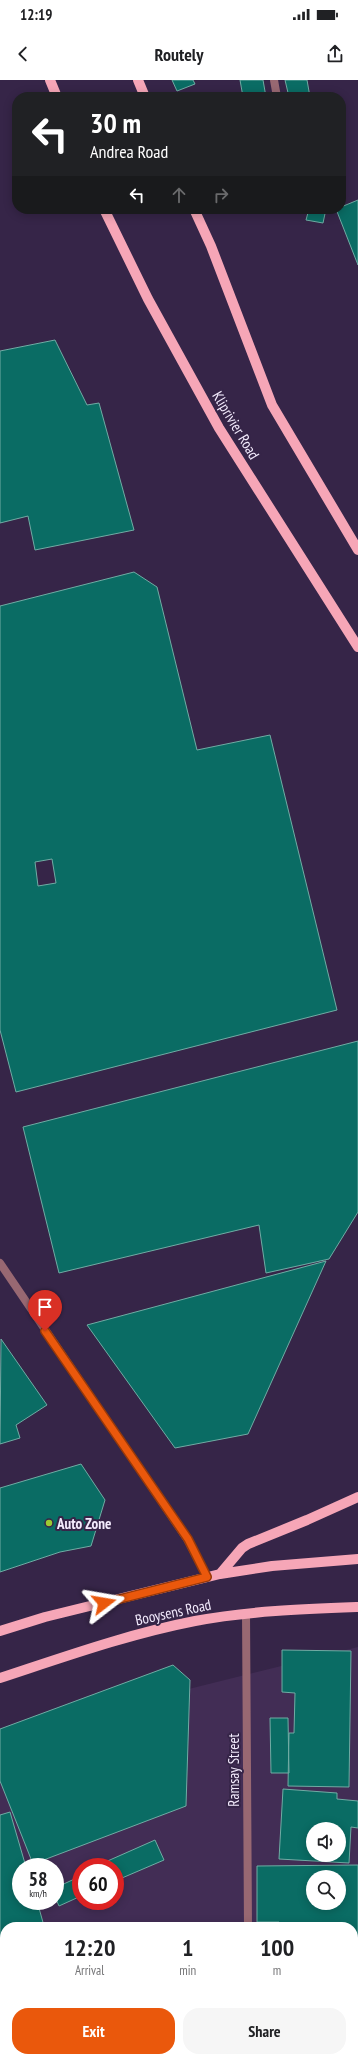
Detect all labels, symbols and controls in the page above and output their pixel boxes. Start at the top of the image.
text: 12:19 [20,5,52,24]
icon: back [12,43,34,65]
text: Routely [155,43,203,66]
icon: share [324,43,346,65]
text: 30 m [90,104,141,141]
icon: left [24,108,76,160]
text: Andrea Road [90,140,168,163]
icon: left [126,184,148,206]
icon: ahead [168,184,190,206]
icon: right [210,184,232,206]
street label: Kliprivier Road [208,387,264,463]
pin [28,1290,62,1331]
icon: arrive [34,1296,56,1318]
place label: Auto Zone [56,1514,111,1533]
marker: Auto Zone [44,1518,54,1528]
position arrow [83,1582,125,1624]
street label: Booysens Road [133,1595,213,1629]
street label: Ramsay Street [224,1733,243,1807]
map controls [306,1822,346,1910]
button: sound [306,1822,346,1862]
speed limit sign: 60 [72,1858,124,1910]
text: 58 [28,1866,48,1892]
button: search [306,1870,346,1910]
text: km/h [29,1887,47,1900]
text: 12:20 [64,1932,116,1963]
text: 1 [182,1932,193,1963]
text: 100 [260,1932,294,1963]
text: Arrival [75,1962,104,1979]
text: min [179,1962,196,1979]
text: m [273,1962,281,1979]
button: Exit [12,2008,175,2054]
button: Share [183,2008,346,2054]

